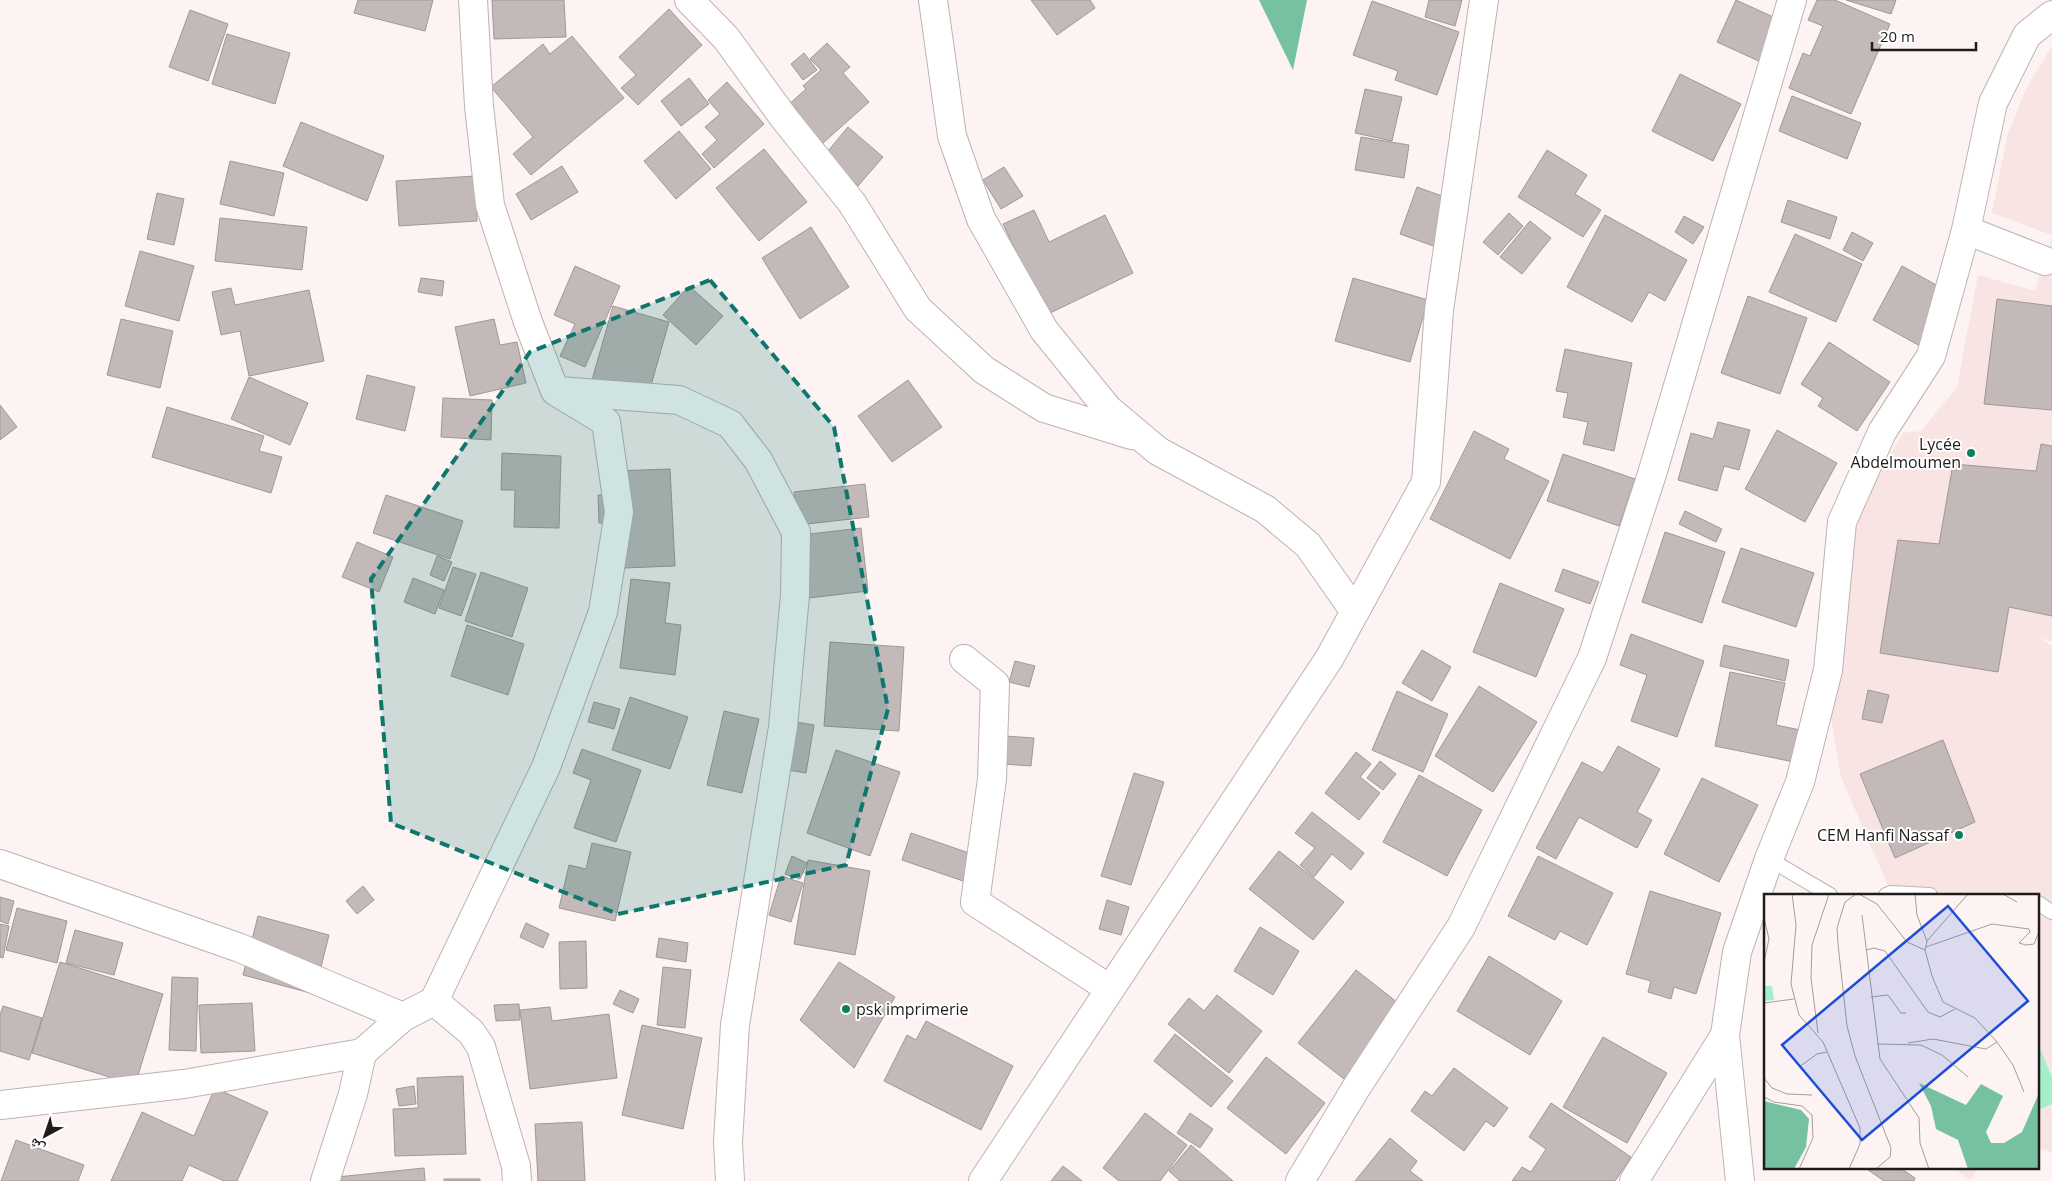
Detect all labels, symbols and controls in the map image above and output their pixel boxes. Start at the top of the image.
scale bar [1872,20,1976,52]
text: 20 m [1880,26,1915,46]
place label: Lycée Abdelmoumen [1850,433,1961,473]
marker: Lycée Abdelmoumen [1965,447,1977,459]
place label: CEM Hanfi Nassaf [1817,824,1951,846]
marker: CEM Hanfi Nassaf [1953,829,1965,841]
inset map [1764,894,2040,1168]
place label: psk imprimerie [856,998,969,1020]
marker: psk imprimerie [840,1003,852,1015]
north arrow [20,1111,70,1161]
text: ش [24,1134,48,1158]

